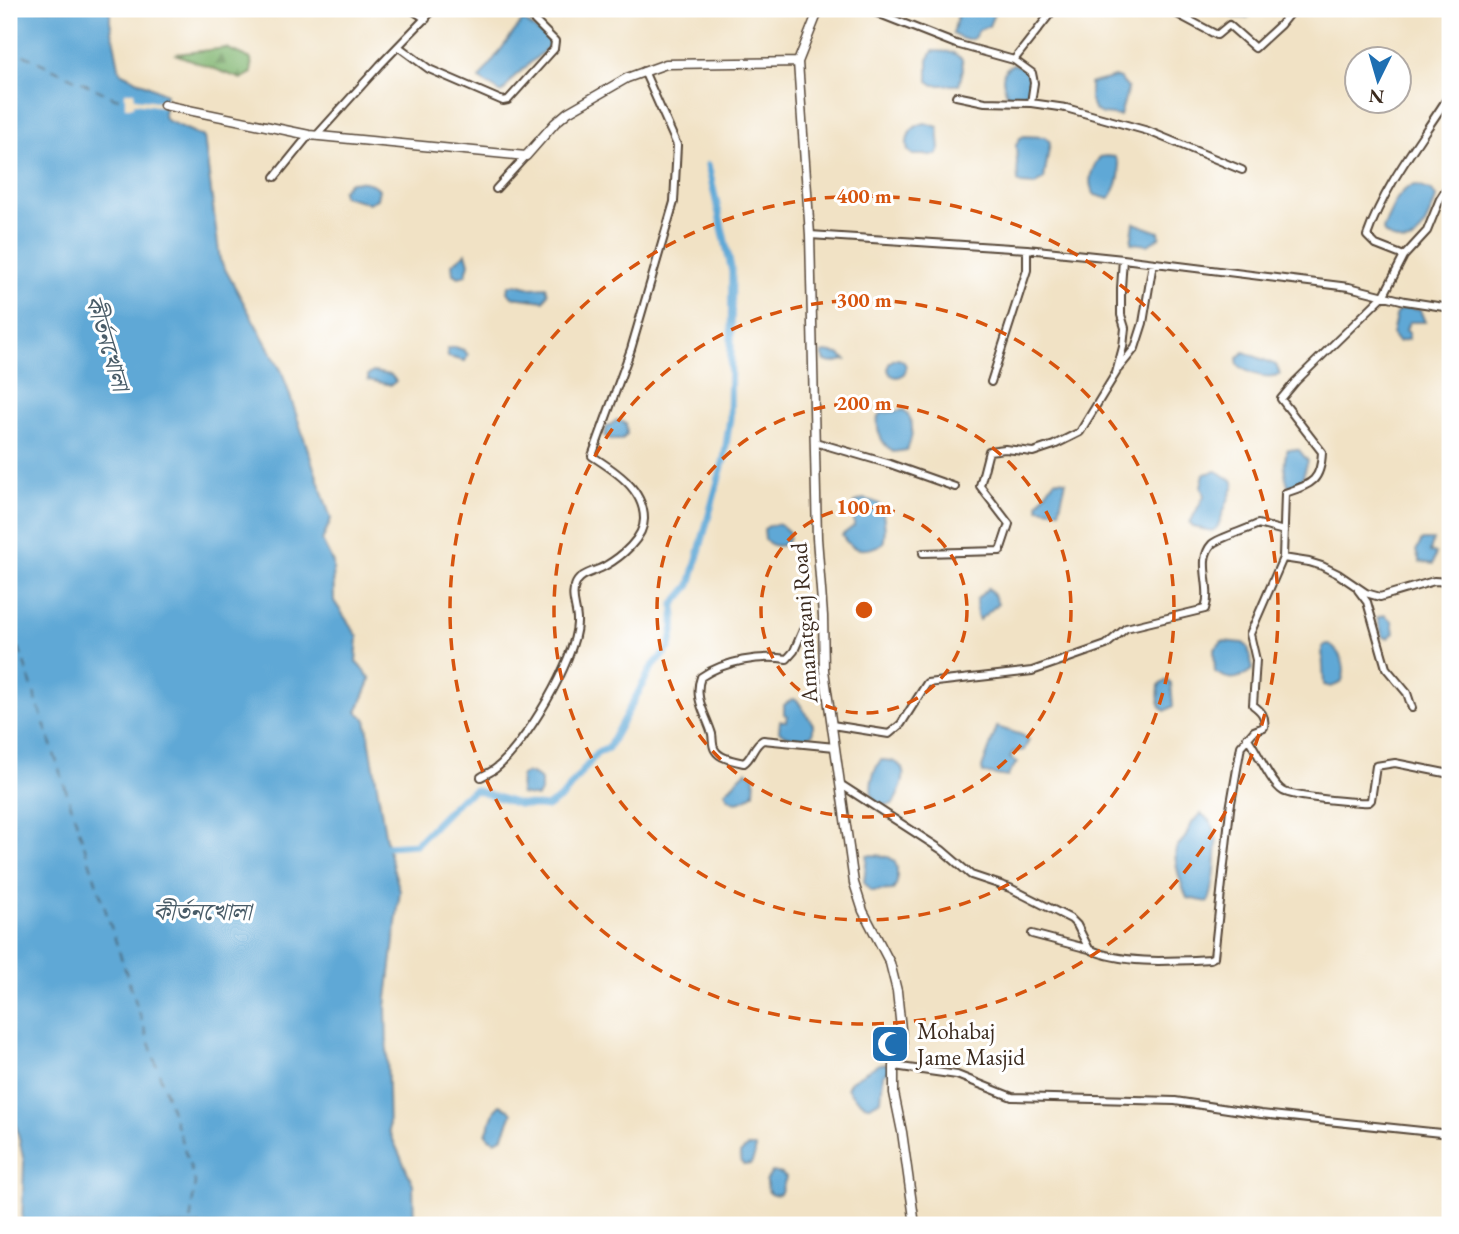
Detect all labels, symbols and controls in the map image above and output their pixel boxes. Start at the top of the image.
north arrow [1344,46,1414,116]
text: N [1367,83,1385,110]
text: 400 m [836,182,892,209]
text: 300 m [836,286,892,313]
water label: কীর্তনখোলা [78,291,138,397]
text: 200 m [836,389,892,416]
text: 100 m [836,493,892,520]
street label: Amanatganj Road [783,541,825,705]
centre of rings [852,598,876,622]
water label: কীর্তনখোলা [153,896,254,927]
place label: Mohabaj Jame Masjid [915,1016,1025,1072]
mosque icon: Mohabaj Jame Masjid [869,1023,911,1065]

